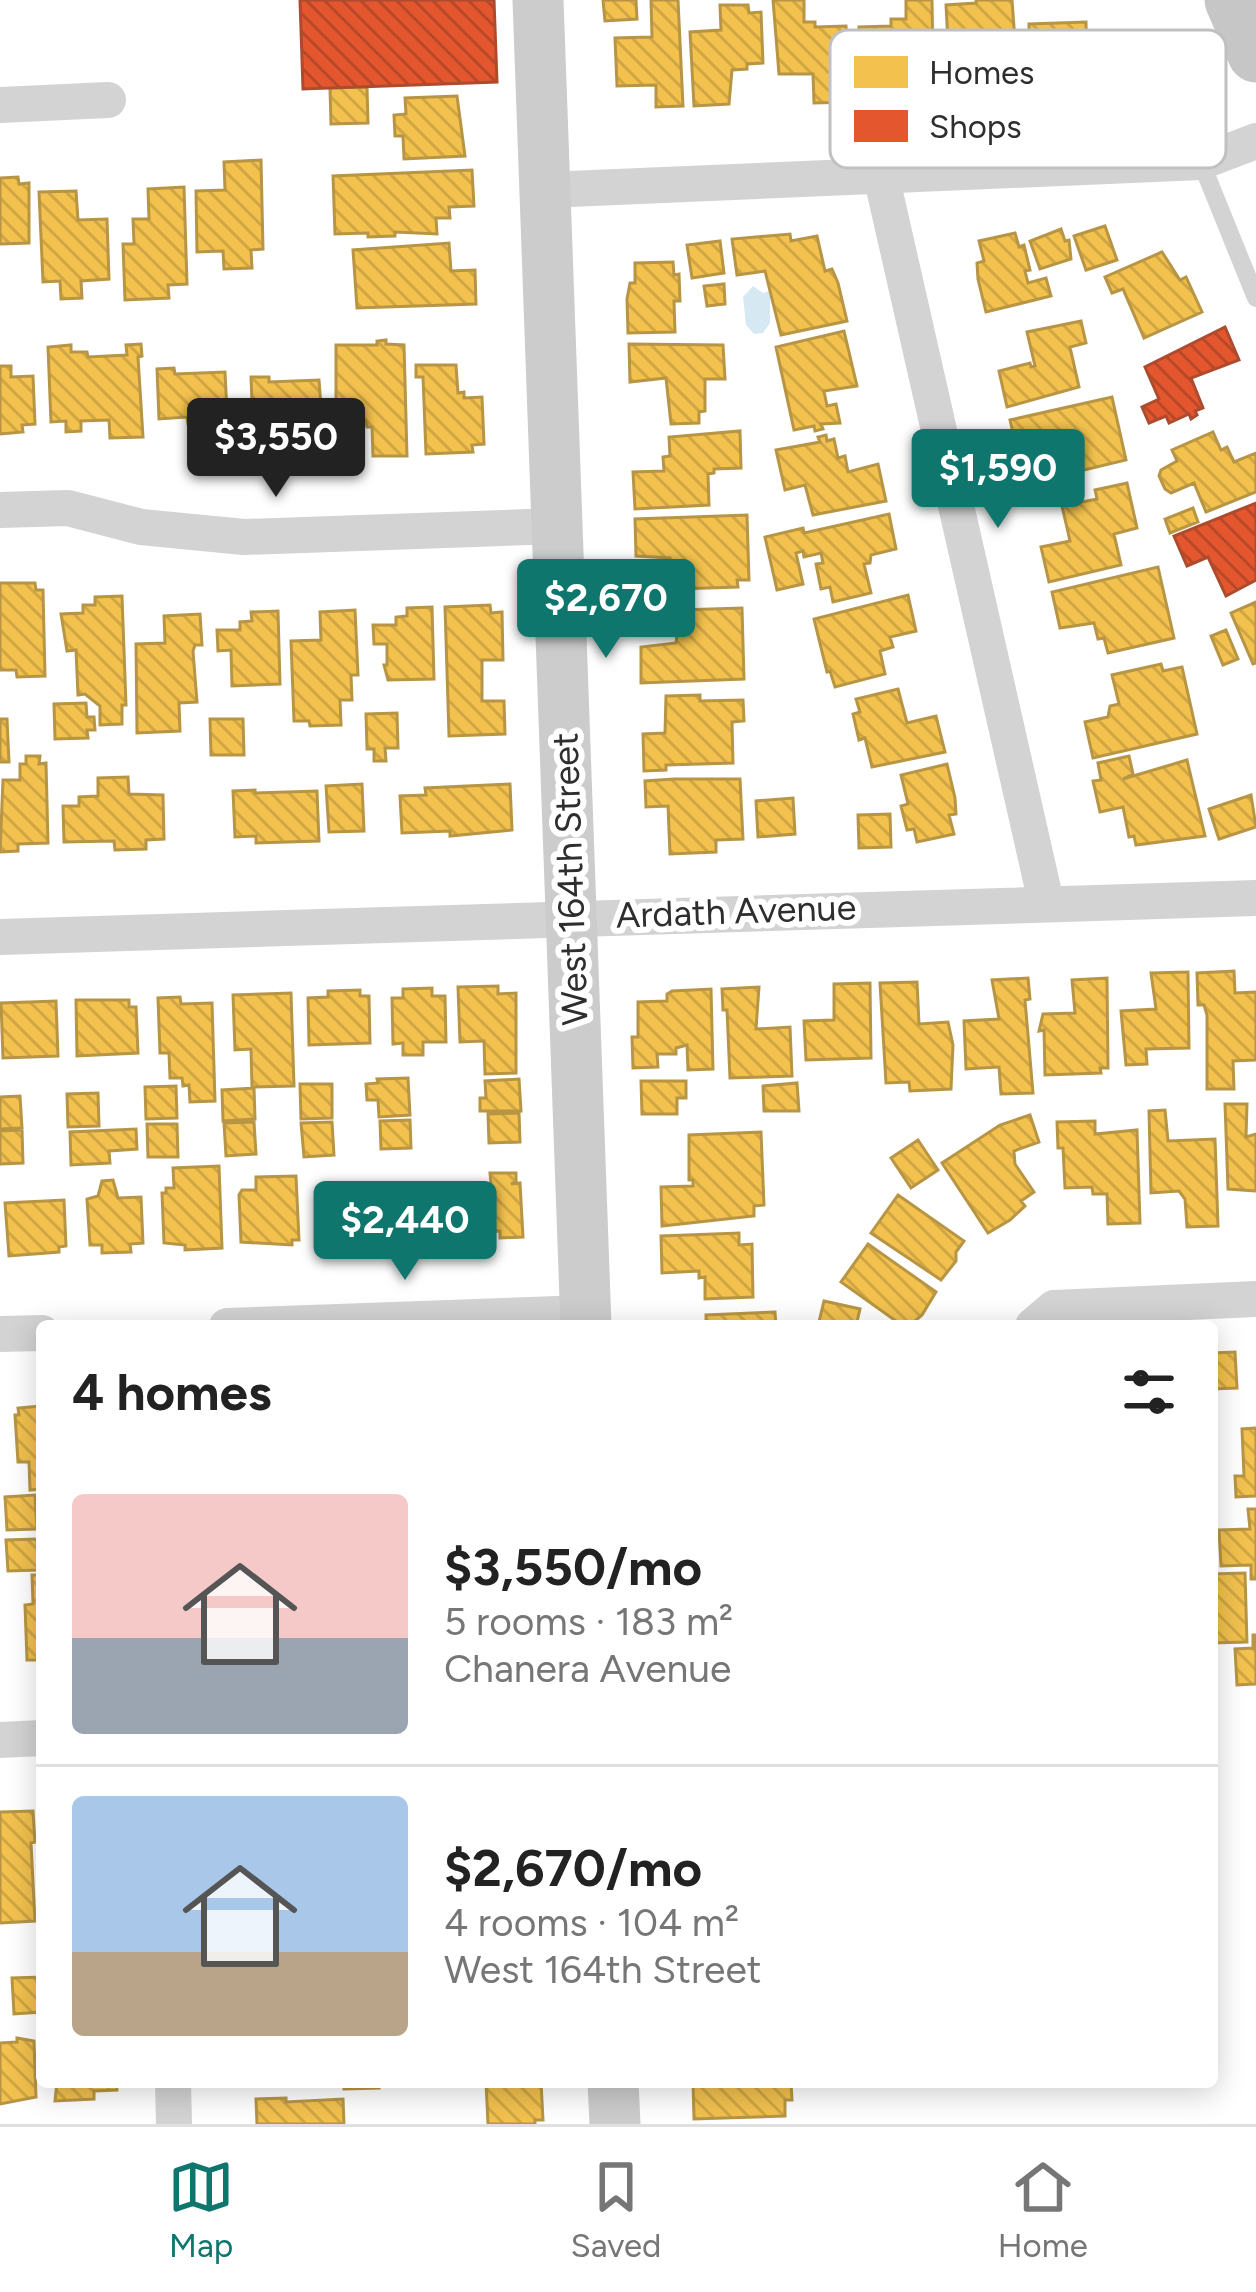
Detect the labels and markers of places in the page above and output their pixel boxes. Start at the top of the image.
pin: $3,550 [178,398,374,500]
pin: $1,590 [900,429,1096,531]
pin: $2,670 [508,559,704,661]
pin: $2,440 [307,1181,503,1283]

